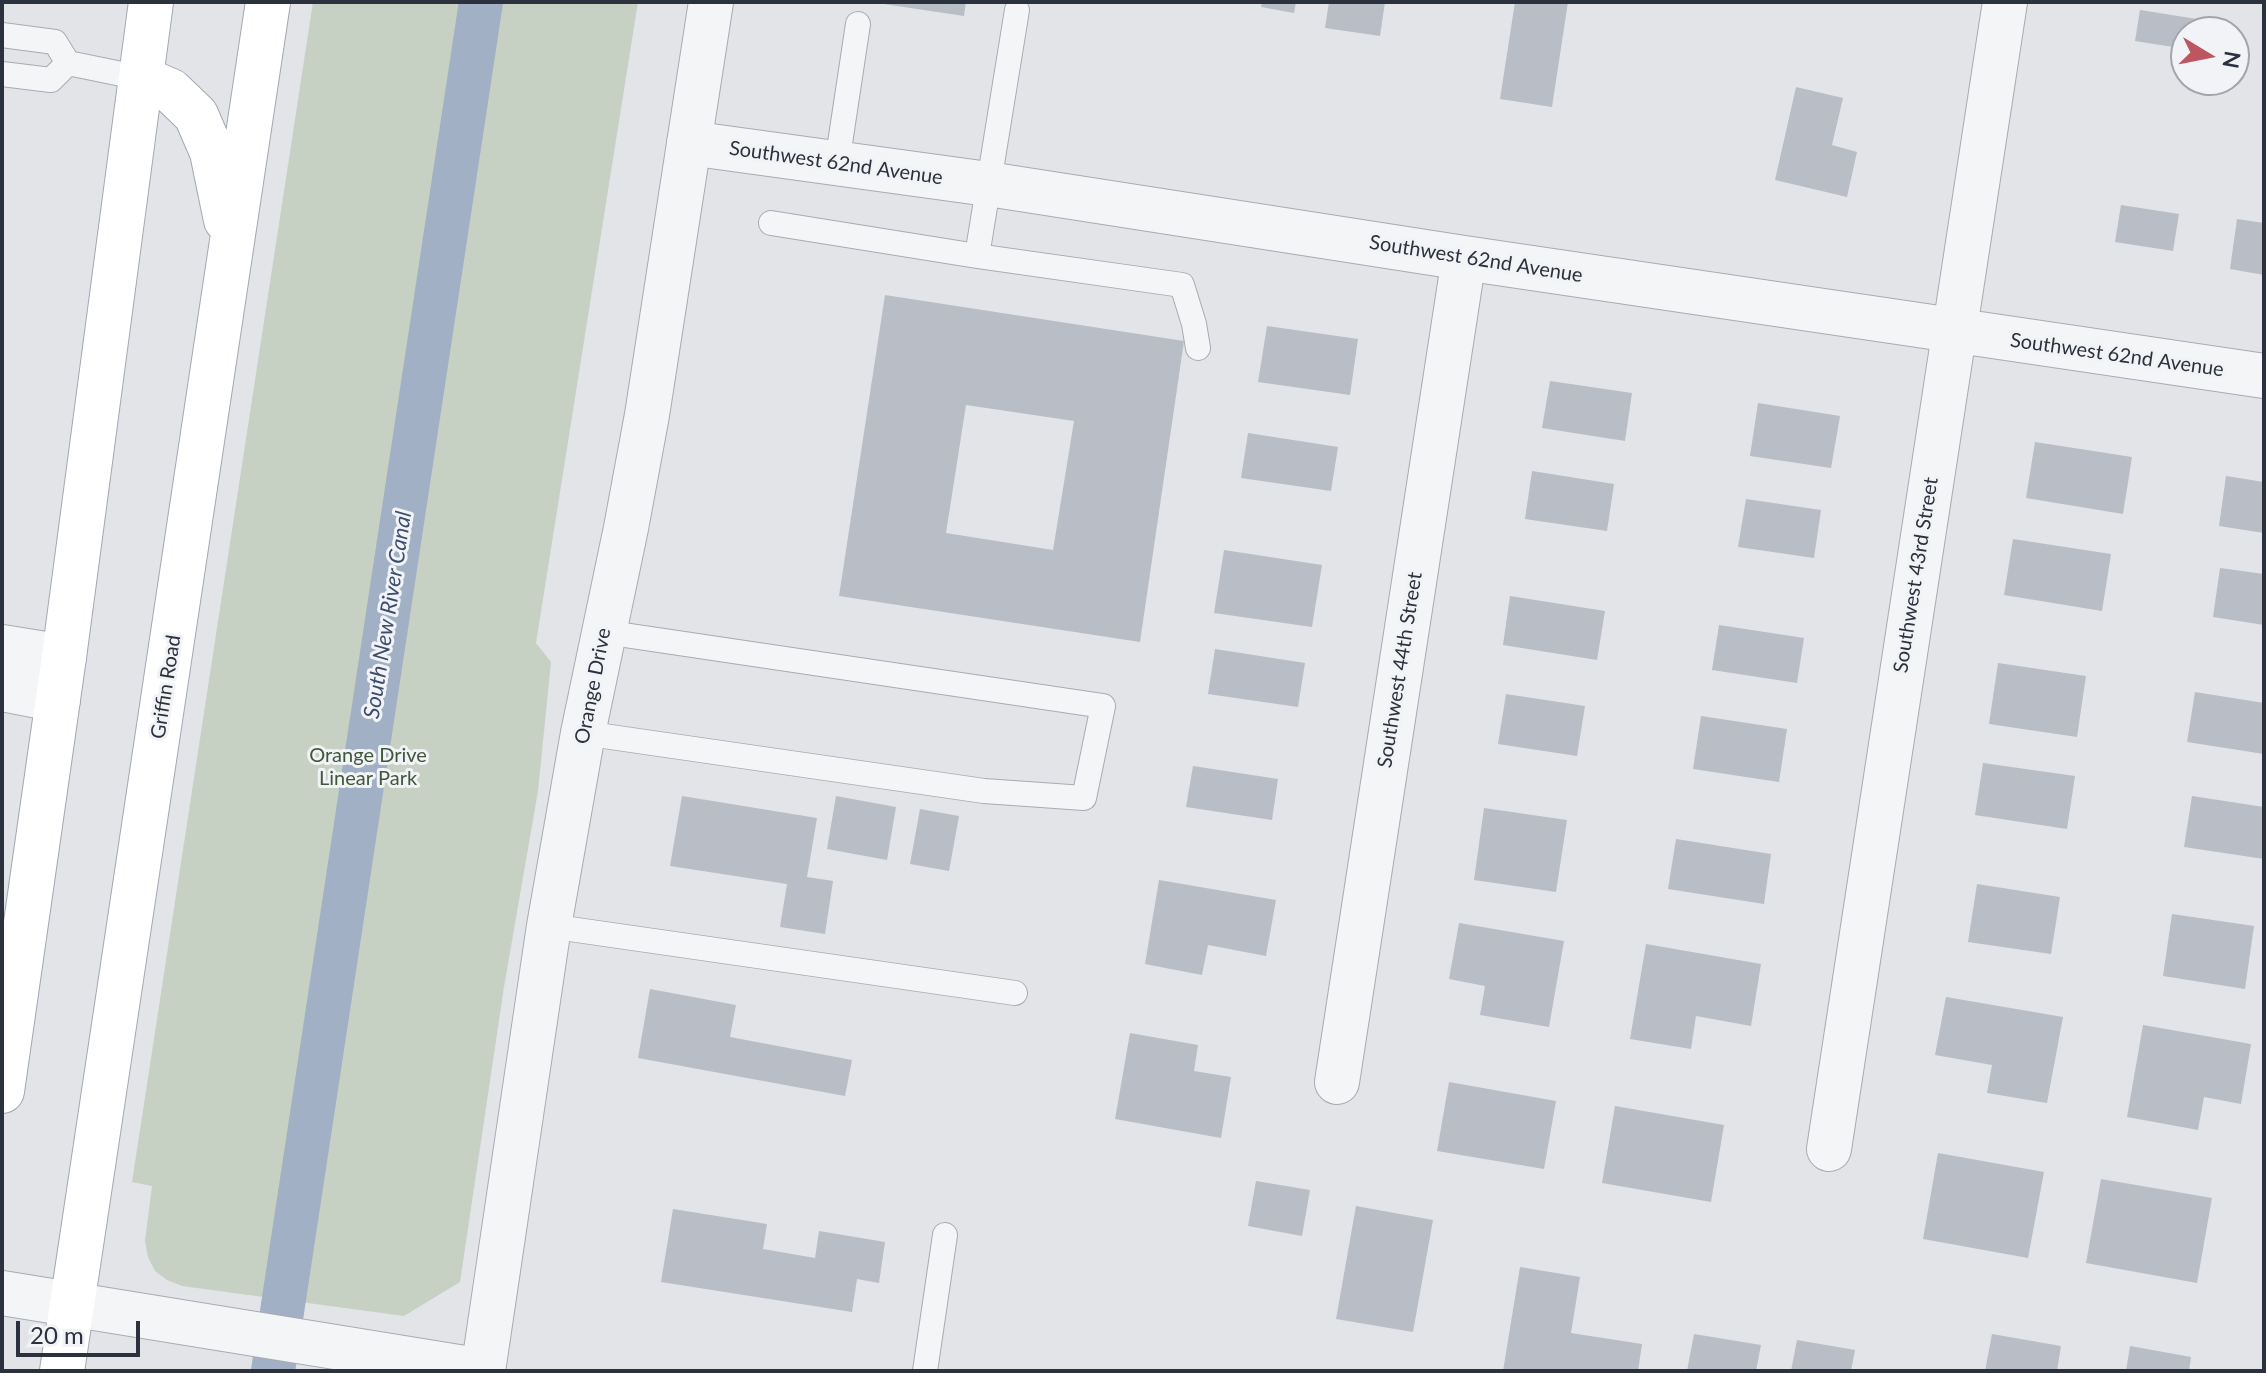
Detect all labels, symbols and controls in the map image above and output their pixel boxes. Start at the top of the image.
north arrow [2170,16,2250,96]
text: N [2217,49,2247,71]
street label: Southwest 62nd Avenue [728,136,944,190]
street label: Southwest 62nd Avenue [1368,230,1584,288]
street label: Southwest 62nd Avenue [2009,328,2225,382]
street label: Southwest 43rd Street [1889,475,1943,675]
water label: South New River Canal [359,509,417,721]
street label: Southwest 44th Street [1373,570,1427,770]
street label: Orange Drive [570,626,616,746]
street label: Griffin Road [146,633,186,741]
park label: Orange Drive Linear Park [309,744,427,791]
scale bar [20,1305,144,1355]
text: 20 m [30,1320,84,1349]

